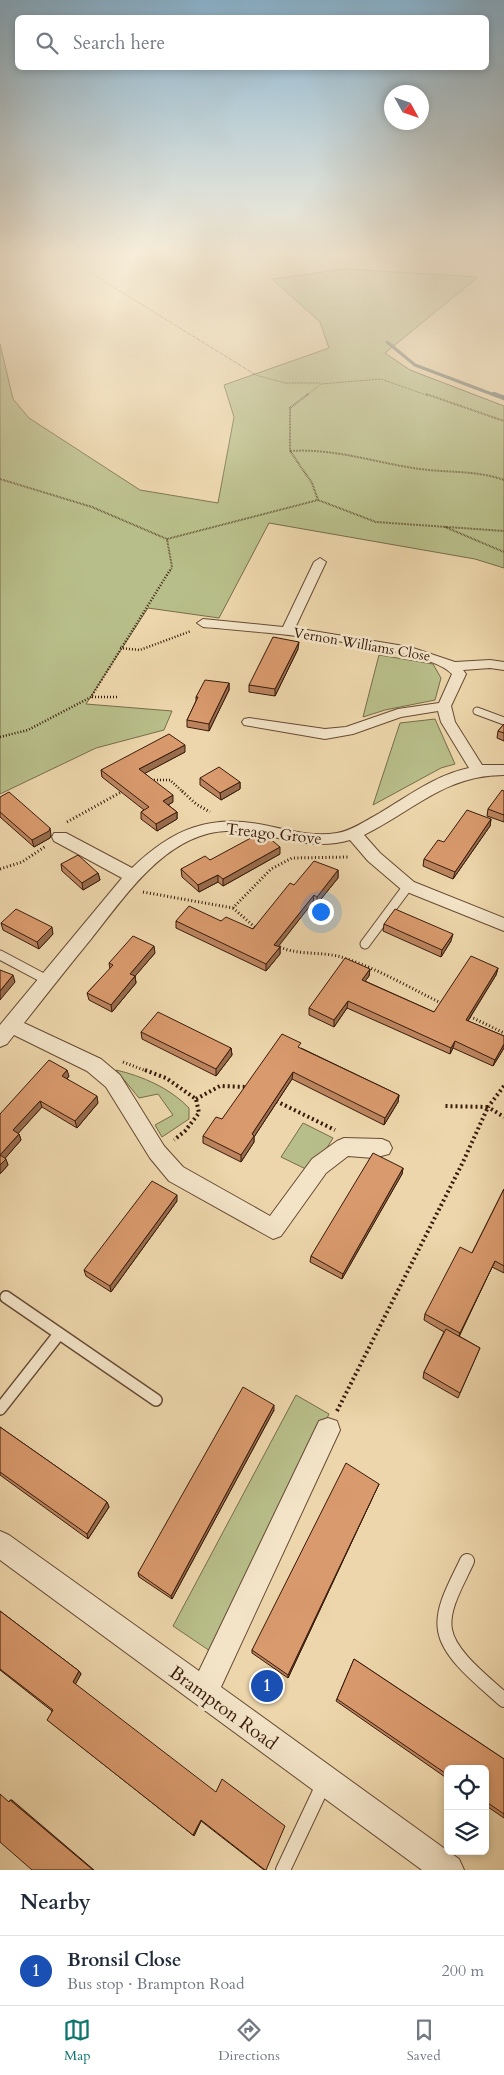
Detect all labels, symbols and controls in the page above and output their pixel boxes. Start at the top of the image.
search box [15,15,489,70]
icon: search [33,29,61,57]
text: Search here [73,30,165,56]
north arrow [384,85,429,130]
street label: Vernon Williams Close [292,623,432,666]
street label: Treago Grove [225,818,323,850]
your location [308,899,334,925]
street label: Brampton Road [164,1660,283,1756]
pin: 1 [251,1667,283,1705]
map controls [444,1765,489,1855]
button: locate [444,1765,489,1810]
button: layers [444,1810,489,1855]
text: Nearby [20,1888,91,1917]
text: Bronsil Close [67,1947,181,1973]
text: 1 [32,1960,40,1982]
text: 200 m [442,1960,484,1982]
text: Bus stop · Brampton Road [67,1973,244,1995]
tab: Map [63,2016,91,2065]
tab: Directions [218,2016,280,2065]
tab: Saved [407,2016,441,2065]

